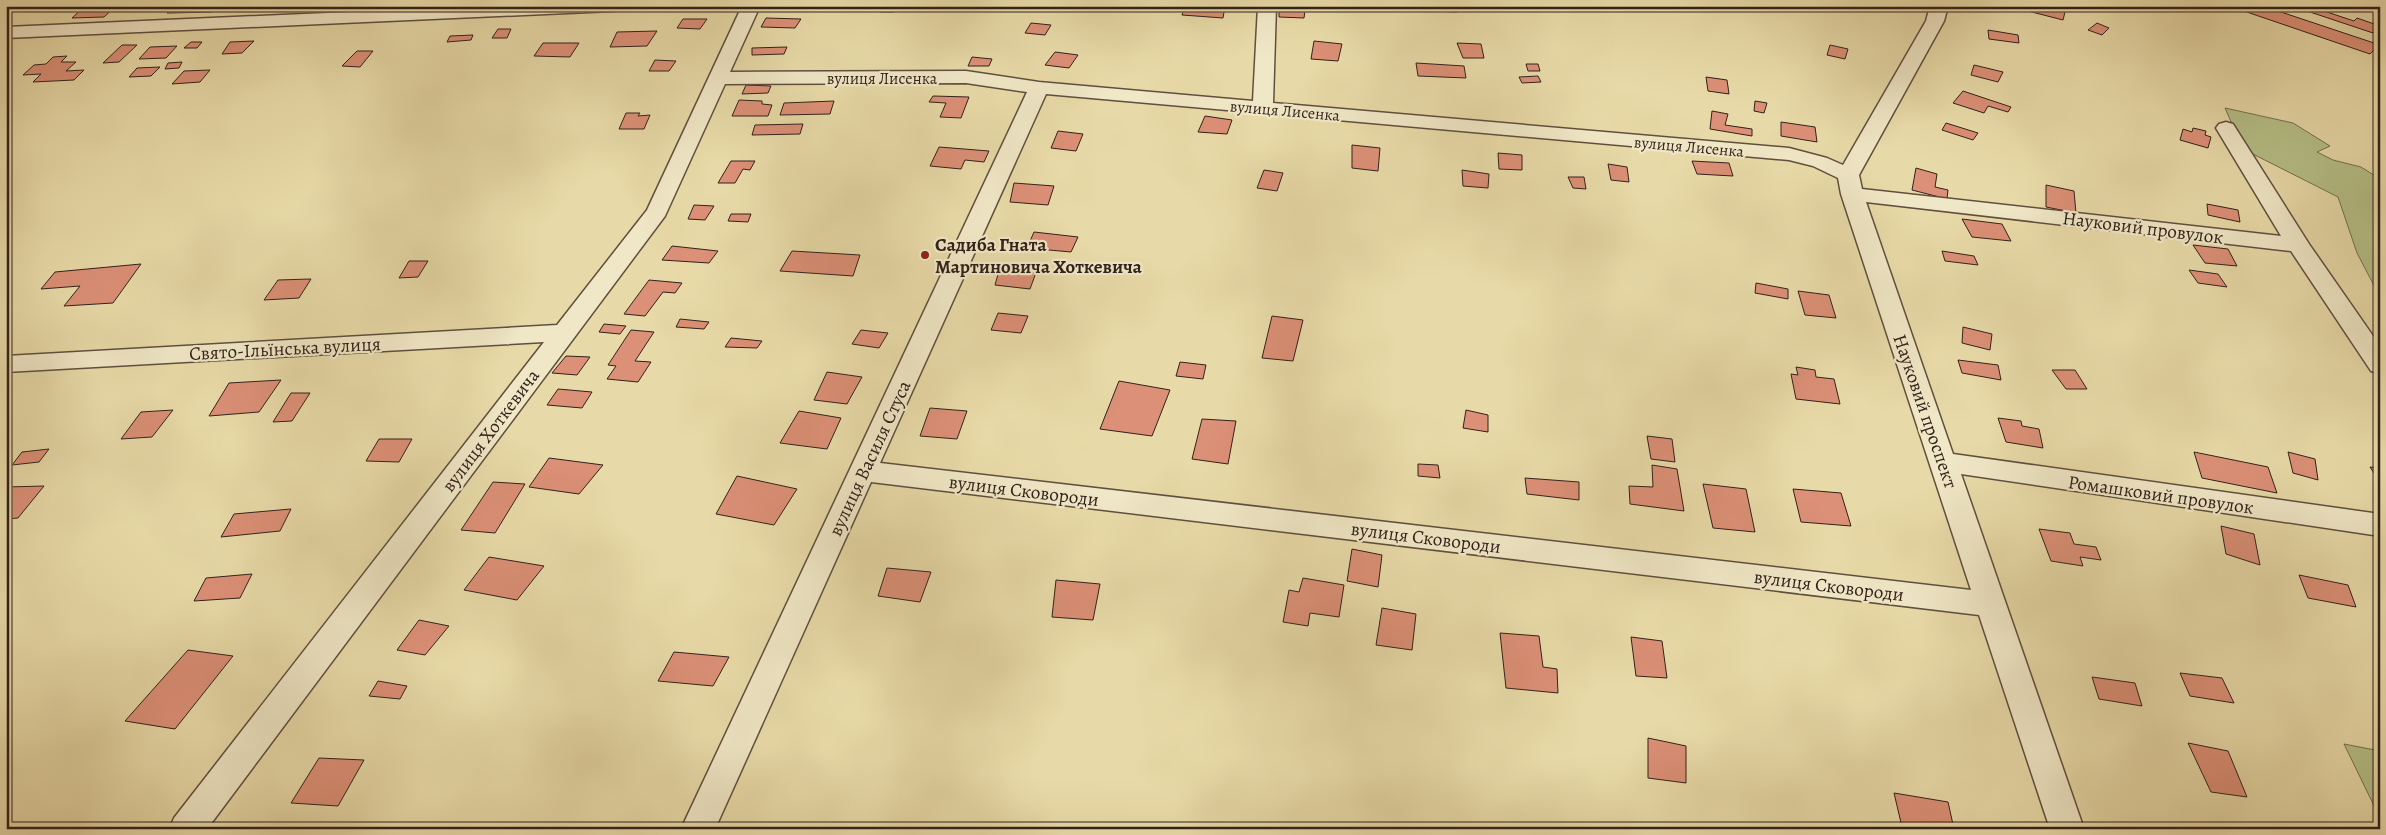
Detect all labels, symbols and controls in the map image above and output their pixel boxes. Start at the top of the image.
street label: вулиця Лисенка [827,68,938,90]
street label: вулиця Лисенка [1229,95,1341,127]
street label: вулиця Лисенка [1633,131,1745,163]
street label: Науковий провулок [2061,205,2225,251]
place label: Садиба Гната Мартиновича Хоткевича [935,232,1143,280]
marker: Садиба Гната Мартиновича Хоткевича [919,249,931,261]
street label: Свято-Ільїнська вулиця [189,331,382,367]
street label: Науковий проспект [1886,331,1964,492]
street label: вулиця Хоткевича [436,364,546,497]
street label: вулиця Василя Стуса [822,376,917,540]
street label: вулиця Сковороди [947,469,1100,513]
street label: Ромашковий провулок [2066,469,2256,521]
street label: вулиця Сковороди [1349,516,1502,560]
street label: вулиця Сковороди [1752,564,1905,608]

